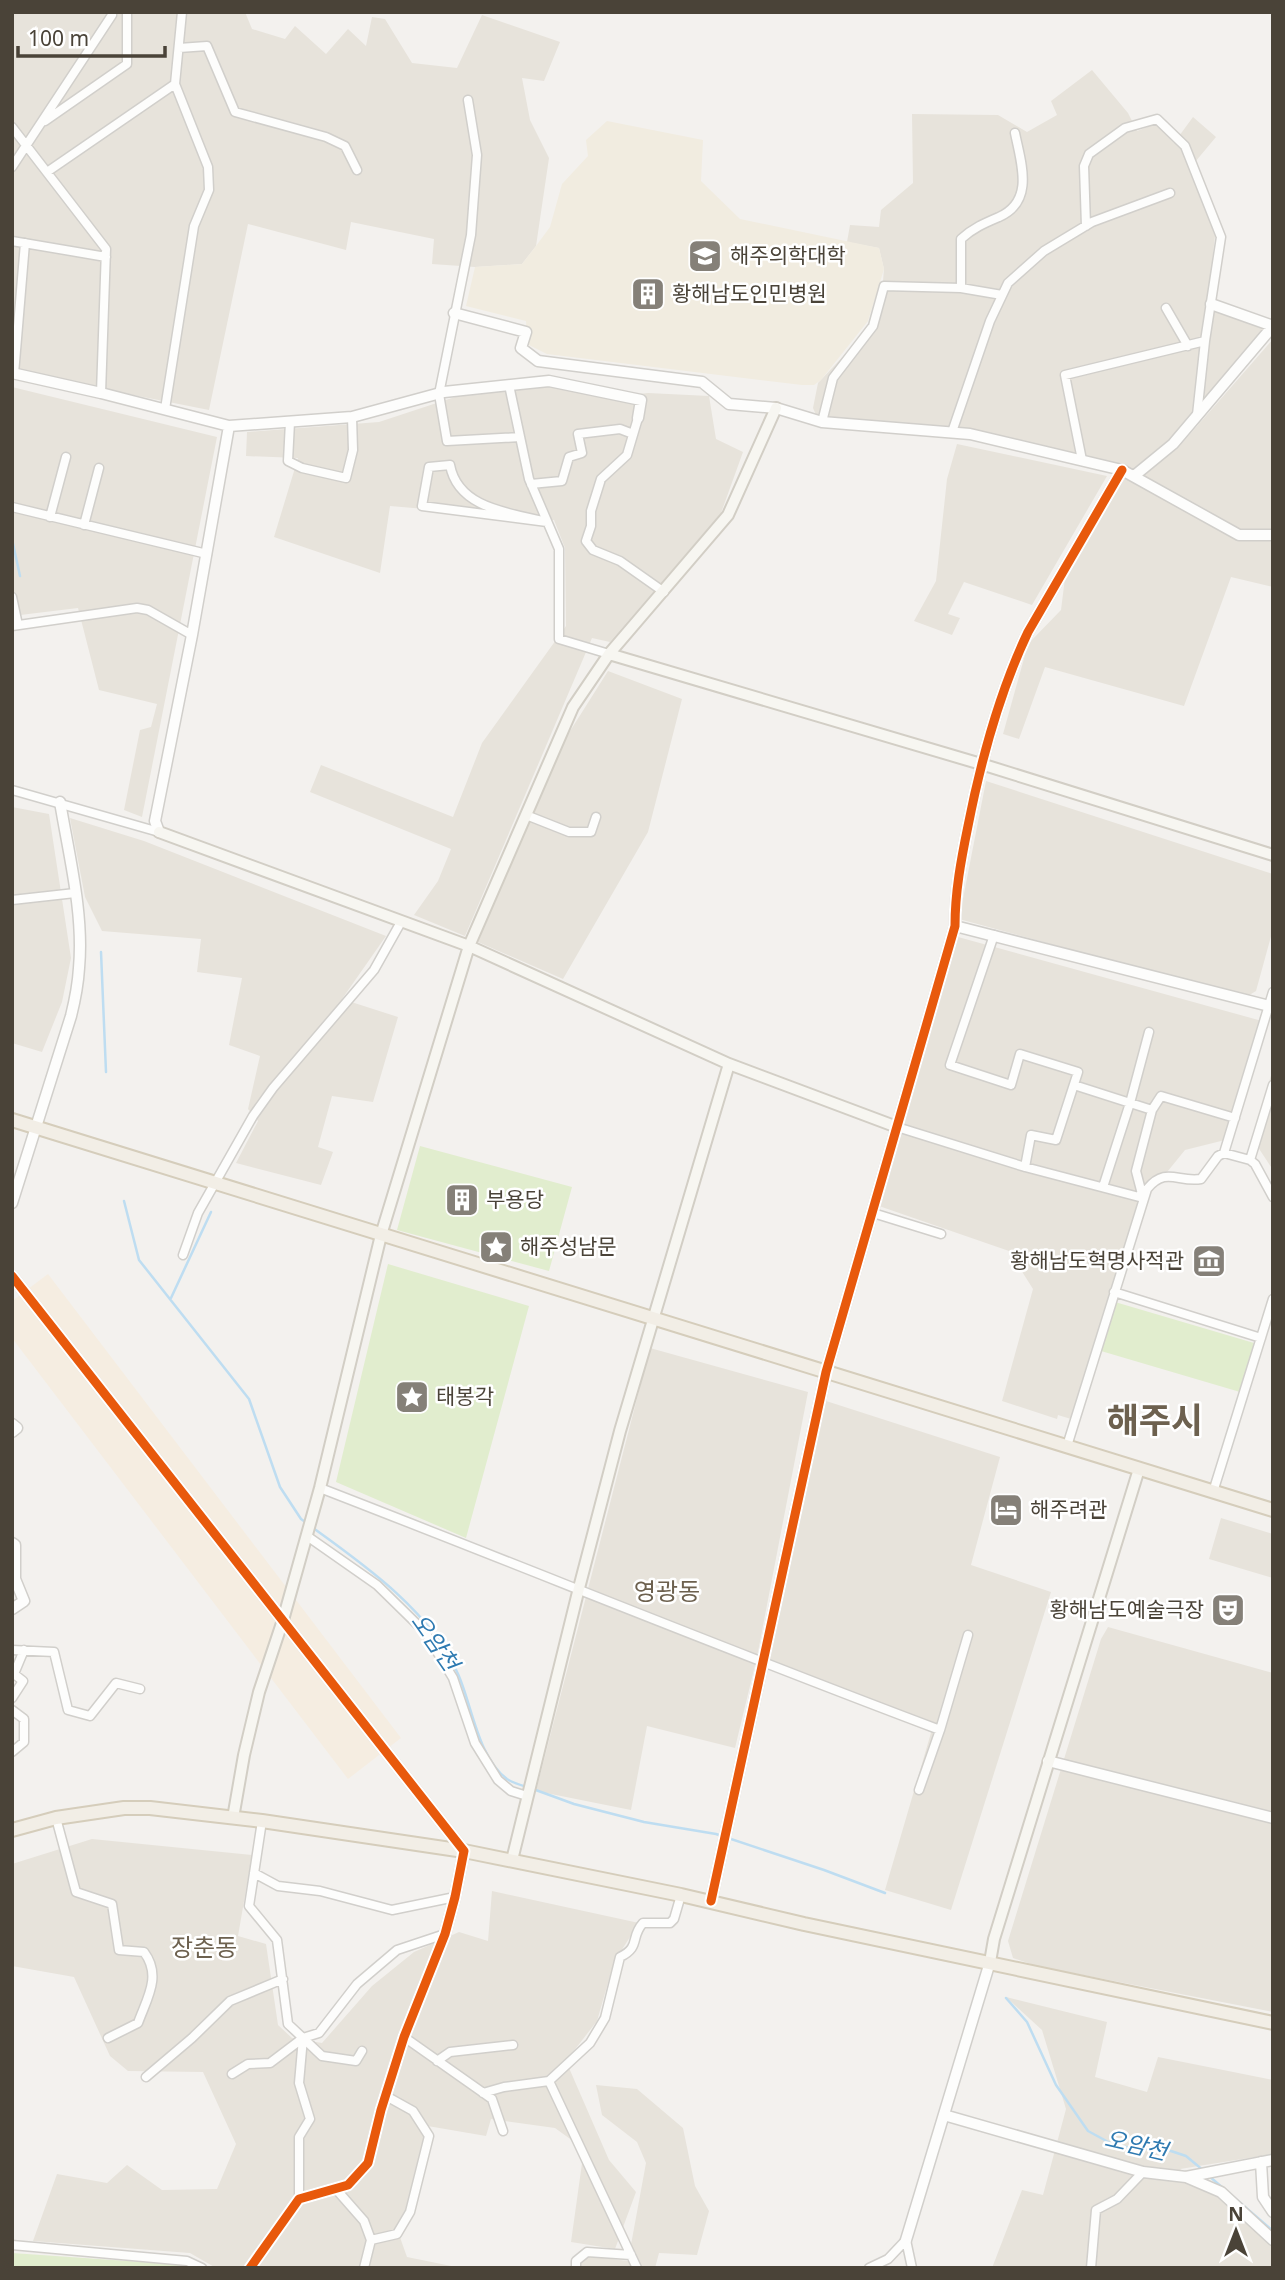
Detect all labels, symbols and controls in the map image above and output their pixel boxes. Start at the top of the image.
scale bar [18,14,164,58]
text: 100 m [28,24,89,52]
school or university icon: 해주의학대학 [686,237,724,275]
place label: 해주의학대학 [730,241,846,269]
building icon: 황해남도인민병원 [629,275,667,313]
place label: 황해남도인민병원 [672,279,827,307]
building icon: 부용당 [443,1181,481,1219]
place label: 부용당 [486,1185,544,1213]
place icon: 해주성남문 [477,1228,515,1266]
place label: 해주성남문 [520,1232,617,1260]
museum icon: 황해남도혁명사적관 [1190,1242,1228,1280]
place label: 황해남도혁명사적관 [1010,1246,1184,1274]
place icon: 태봉각 [393,1378,431,1416]
place label: 태봉각 [436,1382,494,1410]
district label: 해주시 [1107,1396,1203,1443]
hotel icon: 해주려관 [987,1491,1025,1529]
place label: 해주려관 [1030,1495,1107,1523]
district label: 영광동 [634,1574,700,1607]
theatre icon: 황해남도예술극장 [1209,1591,1247,1629]
place label: 황해남도예술극장 [1049,1595,1204,1623]
water label: 오암천 [405,1606,469,1679]
district label: 장춘동 [171,1930,237,1963]
water label: 오암천 [1102,2121,1174,2167]
north arrow [1201,2196,1271,2266]
text: N [1228,2201,1244,2227]

